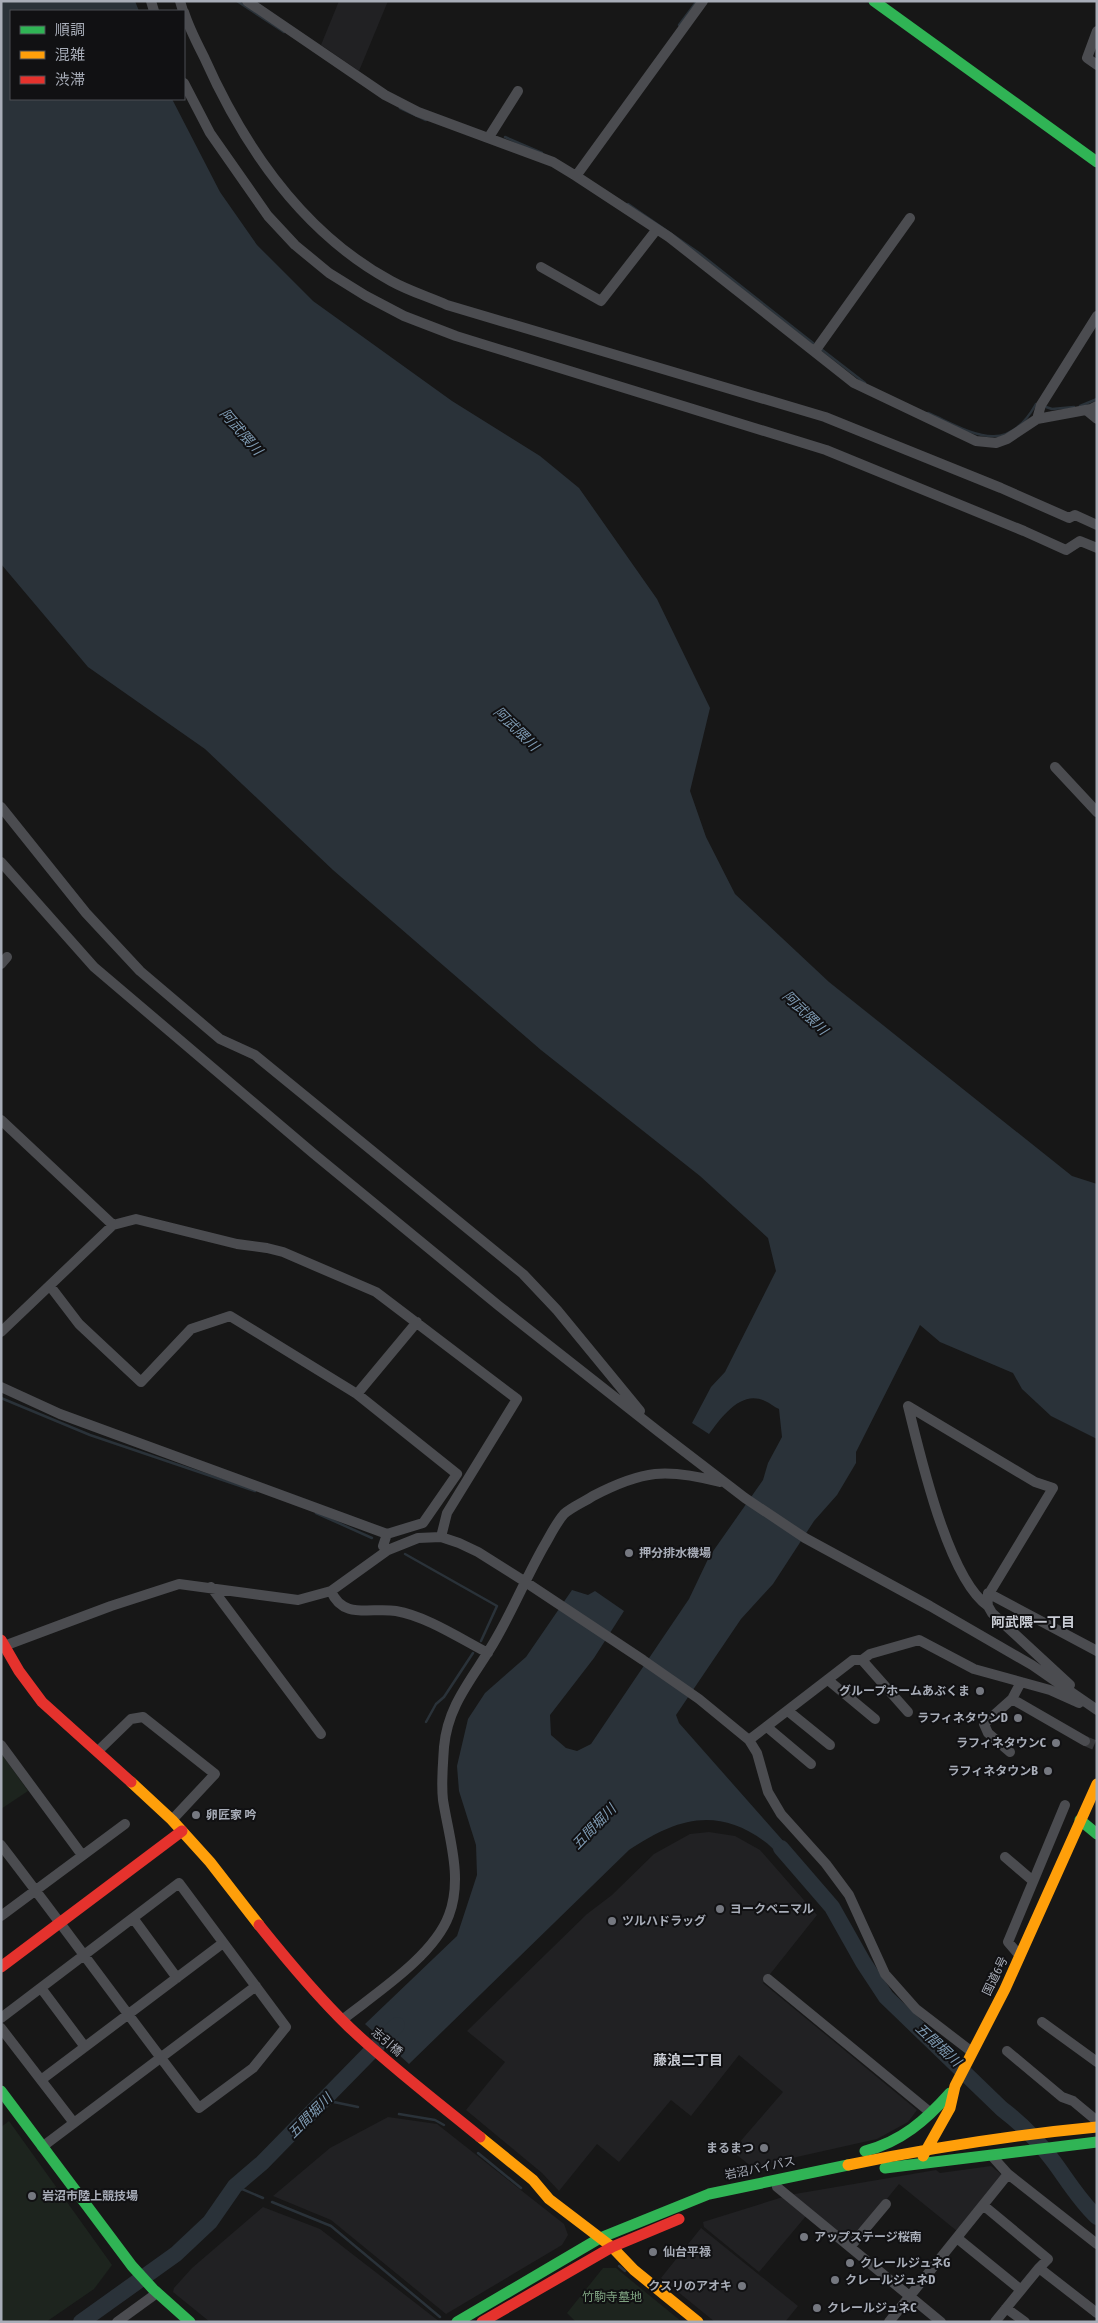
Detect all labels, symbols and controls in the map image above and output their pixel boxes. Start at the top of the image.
legend [10,10,185,100]
text: 順調 [55,21,85,39]
text: 混雑 [55,46,85,64]
text: 渋滞 [55,71,85,89]
water label: 阿武隈川 [216,405,267,460]
water label: 阿武隈川 [490,703,543,756]
water label: 阿武隈川 [779,987,832,1040]
place label: 押分排水機場 [639,1546,711,1560]
marker: 押分排水機場 [623,1547,635,1559]
district label: 阿武隈一丁目 [991,1614,1075,1631]
place label: グループホームあぶくま [839,1684,970,1698]
marker: グループホームあぶくま [974,1685,986,1697]
place label: ラフィネタウンD [917,1711,1008,1725]
marker: ラフィネタウンD [1012,1712,1024,1724]
place label: ラフィネタウンC [956,1736,1047,1750]
marker: ラフィネタウンC [1050,1737,1062,1749]
place label: ラフィネタウンB [948,1764,1038,1778]
marker: ラフィネタウンB [1042,1765,1054,1777]
water label: 五間堀川 [568,1800,621,1853]
place label: 卵匠家 吟 [206,1808,257,1822]
marker: 卵匠家 吟 [190,1809,202,1821]
place label: ヨークベニマル [730,1902,814,1916]
marker: ヨークベニマル [714,1903,726,1915]
place label: ツルハドラッグ [622,1914,706,1928]
marker: ツルハドラッグ [606,1915,618,1927]
street label: 国道6号 [980,1954,1010,1998]
water label: 五間堀川 [912,2020,966,2072]
street label: 志引橋 [369,2025,405,2059]
district label: 藤浪二丁目 [653,2052,723,2069]
water label: 五間堀川 [284,2089,337,2142]
place label: まるまつ [706,2141,754,2155]
marker: まるまつ [758,2142,770,2154]
street label: 岩沼バイパス [723,2154,797,2182]
place label: 岩沼市陸上競技場 [42,2189,138,2203]
marker: 岩沼市陸上競技場 [26,2190,38,2202]
place label: アップステージ桜南 [814,2230,922,2244]
marker: アップステージ桜南 [798,2231,810,2243]
place label: 仙台平禄 [663,2245,711,2259]
marker: 仙台平禄 [647,2246,659,2258]
place label: クレールジュネG [860,2256,950,2270]
marker: クレールジュネG [844,2257,856,2269]
place label: クレールジュネD [845,2273,935,2287]
marker: クレールジュネD [829,2274,841,2286]
place label: クスリのアオキ [648,2279,732,2293]
marker: クスリのアオキ [736,2280,748,2292]
park label: 竹駒寺墓地 [582,2290,642,2304]
place label: クレールジュネC [827,2301,917,2315]
marker: クレールジュネC [811,2302,823,2314]

